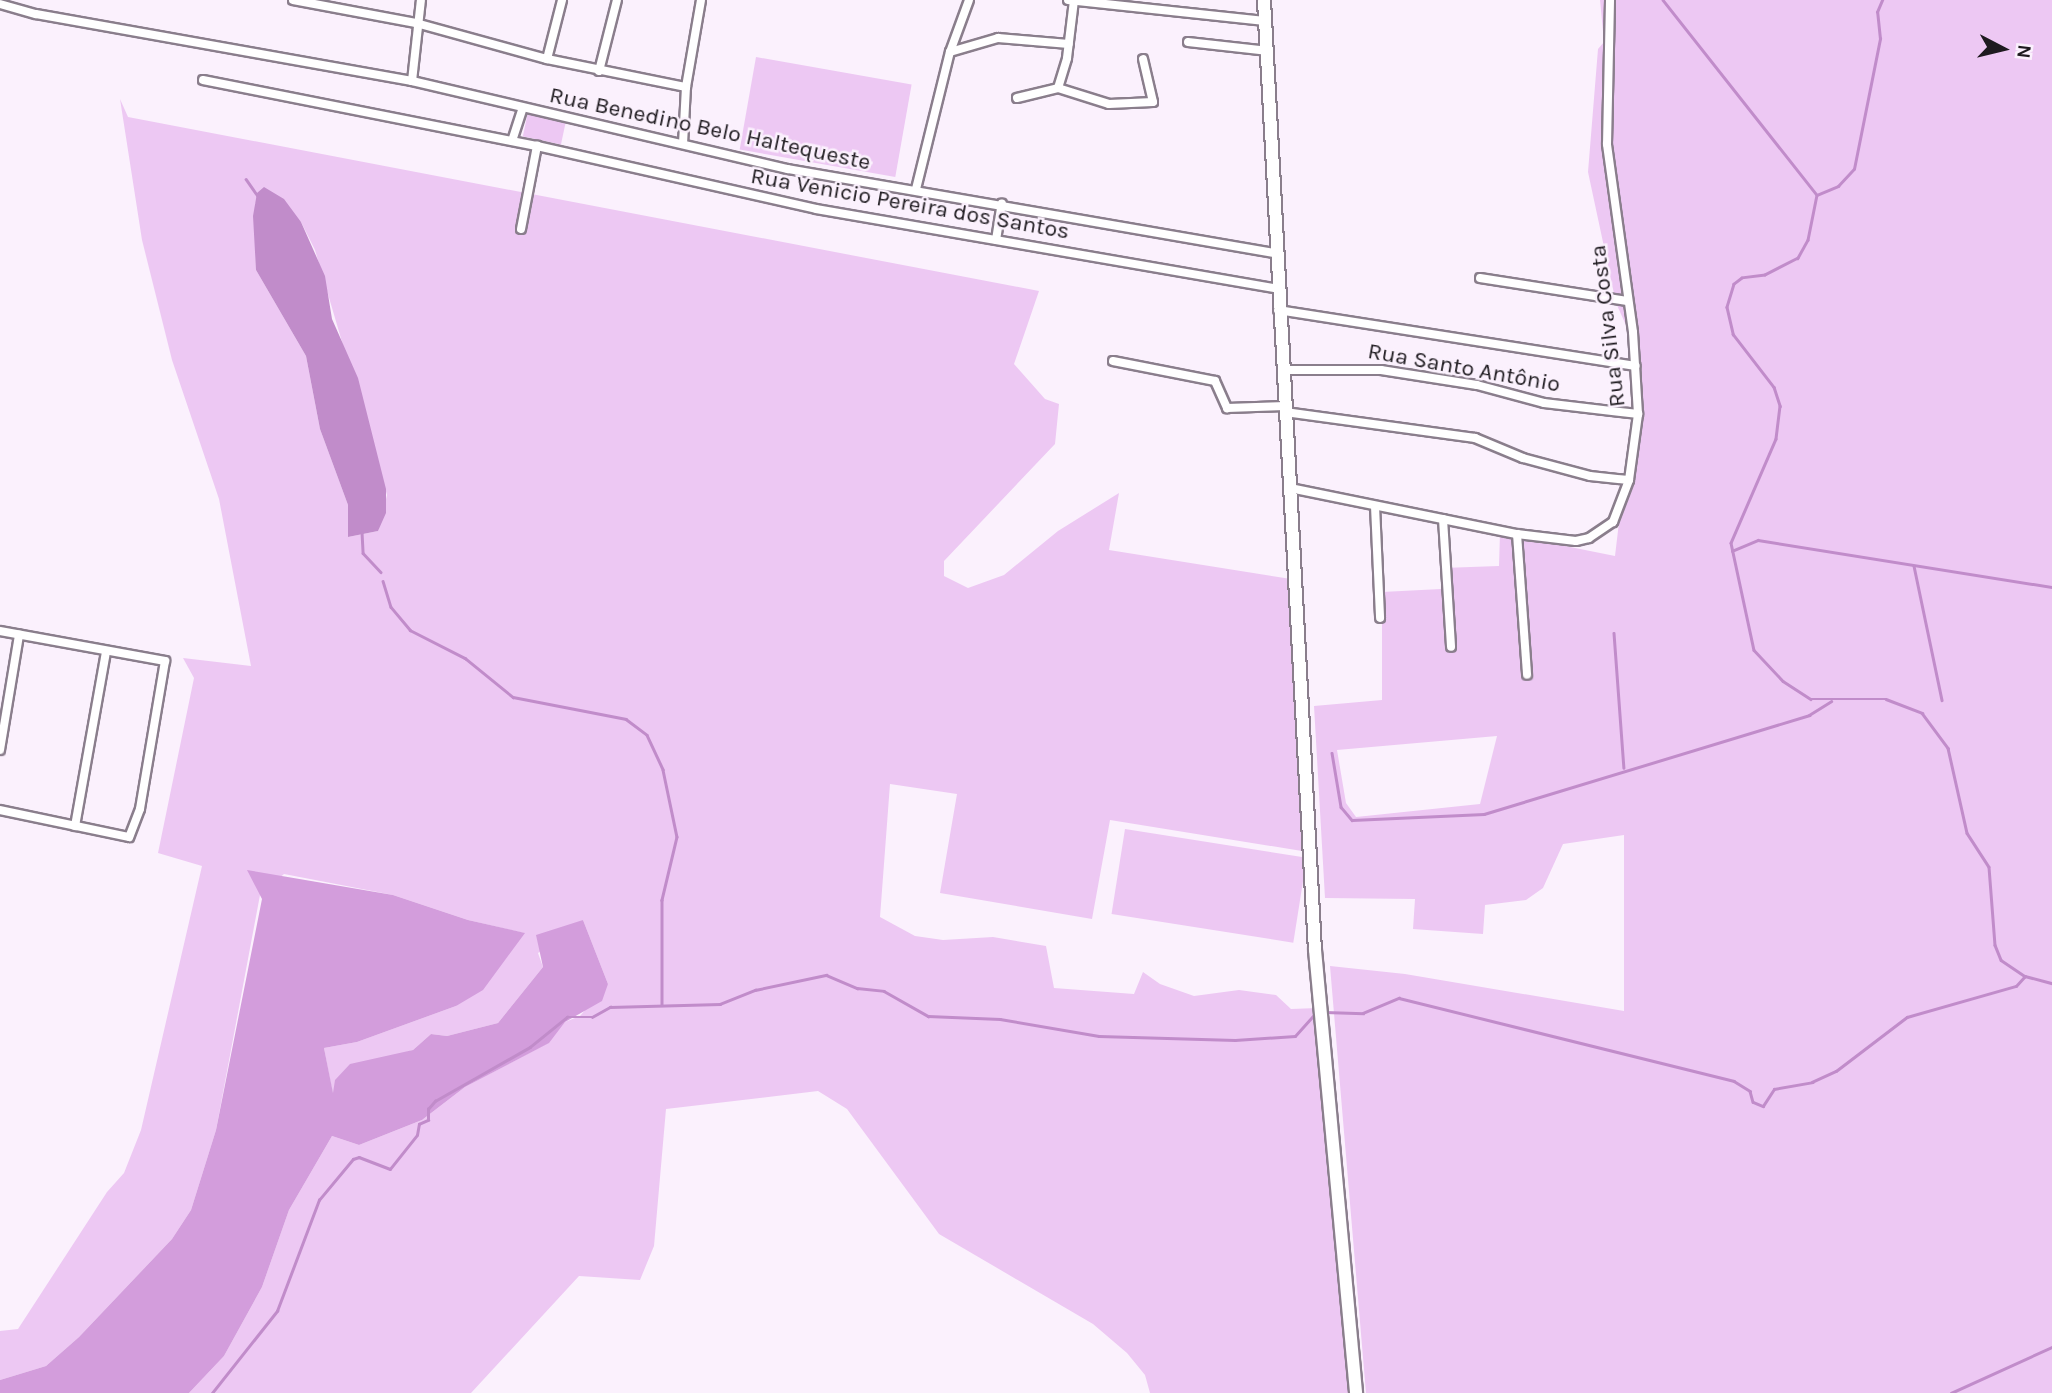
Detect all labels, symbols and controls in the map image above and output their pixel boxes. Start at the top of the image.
north arrow [1968,14,2038,84]
text: N [2012,43,2036,60]
street label: Rua Benedino Belo Haltequeste [547,81,873,177]
street label: Rua Venicio Pereira dos Santos [749,162,1071,246]
street label: Rua Silva Costa [1584,243,1632,409]
street label: Rua Santo Antônio [1366,337,1562,399]

